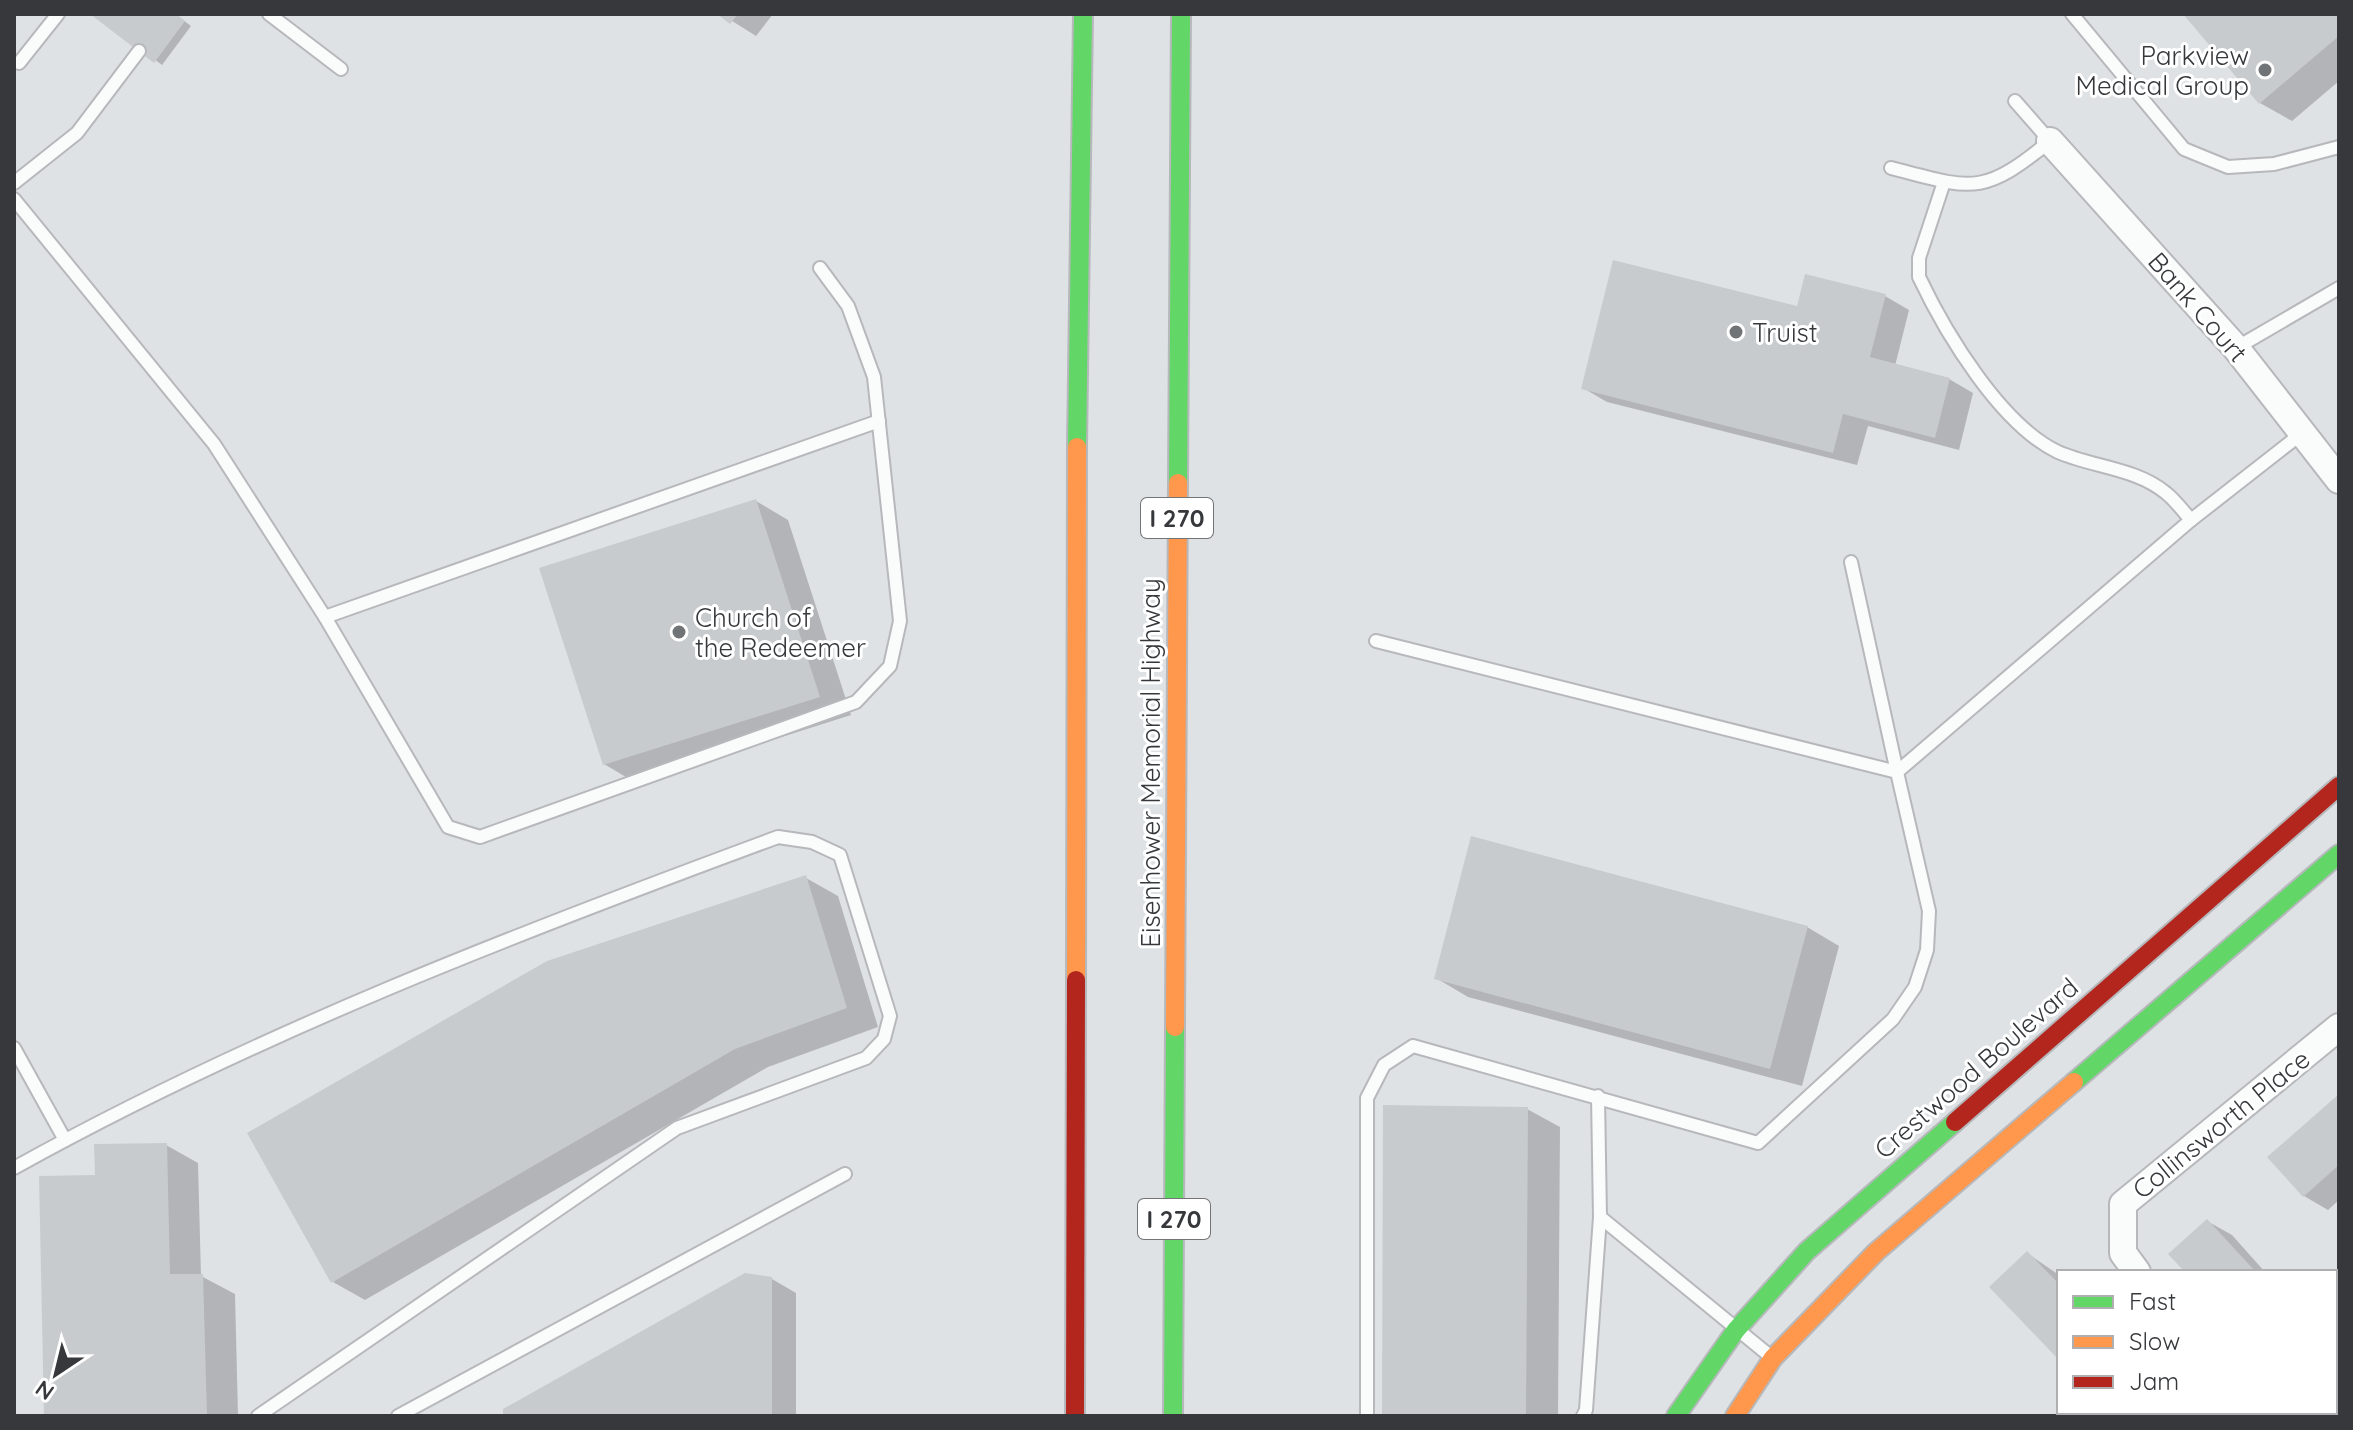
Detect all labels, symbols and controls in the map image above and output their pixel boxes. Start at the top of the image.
place label: Parkview Medical Group [2075,39,2249,102]
marker: Parkview Medical Group [2256,61,2274,79]
street label: Bank Court [2141,245,2255,369]
place label: Truist [1752,316,1818,349]
marker: Truist [1727,323,1745,341]
road number: I 270 [1141,498,1213,538]
street label: Eisenhower Memorial Highway [1134,578,1167,948]
place label: Church of the Redeemer [695,601,866,664]
marker: Church of the Redeemer [670,623,688,641]
street label: Crestwood Boulevard [1867,970,2085,1166]
street label: Collinsworth Place [2126,1042,2316,1206]
road number: I 270 [1138,1199,1210,1239]
legend [2057,1270,2337,1414]
text: Fast [2129,1286,2176,1316]
text: Slow [2129,1326,2180,1356]
north arrow [16,1334,96,1414]
text: Jam [2129,1366,2179,1396]
text: N [30,1374,59,1406]

